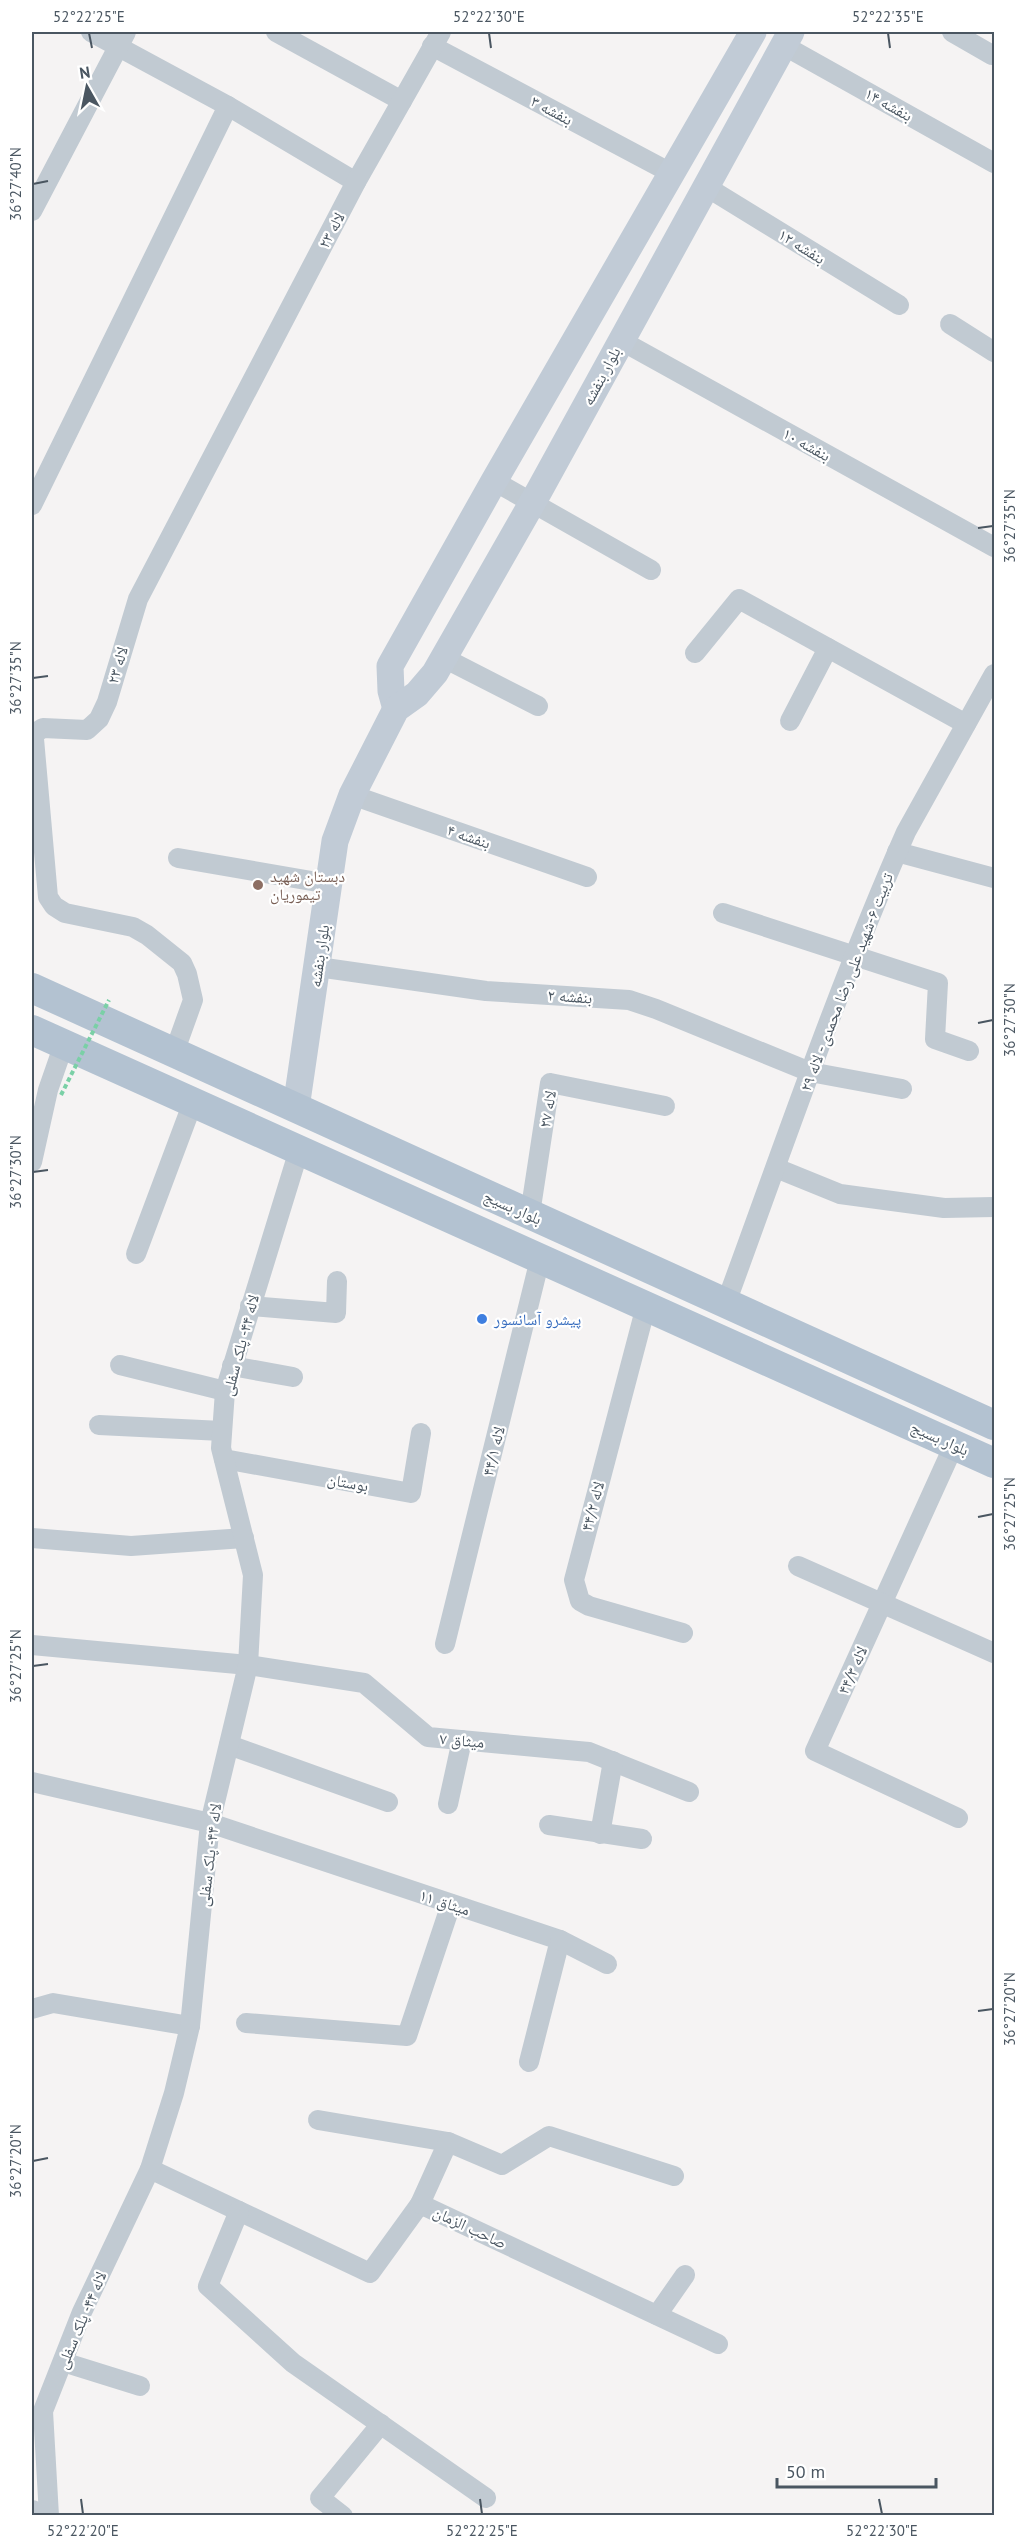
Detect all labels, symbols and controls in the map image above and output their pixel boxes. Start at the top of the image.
text: 52°22'25"E [53,7,125,26]
text: 52°22'30"E [453,7,525,26]
text: 52°22'35"E [852,7,924,26]
north arrow [57,57,117,117]
text: N [78,61,91,83]
street label: بنفشه ۱۴ [862,83,916,125]
street label: بنفشه ۳ [528,91,576,129]
text: 36°27'40"N [6,147,25,221]
street label: لاله ۲۳ [313,209,349,251]
street label: بنفشه ۱۲ [775,224,829,268]
street label: بلوار بنفشه [577,343,625,409]
street label: بنفشه ۱۰ [780,423,834,465]
text: 36°27'35"N [1000,489,1019,563]
text: 36°27'35"N [6,641,25,715]
street label: لاله ۲۳ [102,644,132,686]
street label: بنفشه ۴ [445,819,493,853]
place label: دبستان شهید تیموریان [270,866,345,905]
street label: تربیت ۶-شهید علی رضا محمدی - لاله ۲۹ [795,870,898,1094]
marker: دبستان شهید تیموریان [251,878,265,892]
street label: بلوار بنفشه [305,923,333,989]
text: 36°27'30"N [1000,983,1019,1057]
street label: بنفشه ۲ [547,984,593,1008]
street label: لاله ۲۷ [534,1089,560,1129]
text: 36°27'30"N [6,1135,25,1209]
street label: بلوار بسیج [480,1185,545,1230]
street label: لاله ۴۴- پلک سفلی [217,1292,264,1398]
place label: پیشرو آسانسور [493,1309,581,1329]
marker: پیشرو آسانسور [475,1312,489,1326]
street label: بلوار بسیج [907,1416,972,1461]
street label: لاله ۴۴/۱ [477,1424,509,1478]
street label: بوستان [326,1469,370,1496]
text: 36°27'25"N [1000,1477,1019,1551]
street label: لاله ۴۴/۲ [576,1479,608,1533]
text: 36°27'25"N [6,1629,25,1703]
street label: لاله ۴۴/۳ [833,1643,871,1697]
street label: میثاق ۷ [439,1728,485,1753]
street label: لاله ۴۴- پلک سفلی [193,1802,226,1908]
street label: میثاق ۱۱ [417,1884,473,1920]
text: 36°27'20"N [1000,1972,1019,2046]
text: 36°27'20"N [6,2124,25,2198]
street label: صاحب الزمان [430,2201,510,2254]
street label: لاله ۴۴- پلک سفلی [51,2268,111,2372]
scale bar [777,2451,936,2489]
text: 50 m [786,2460,825,2483]
text: 52°22'20"E [47,2521,119,2540]
text: 52°22'25"E [446,2521,518,2540]
text: 52°22'30"E [846,2521,918,2540]

